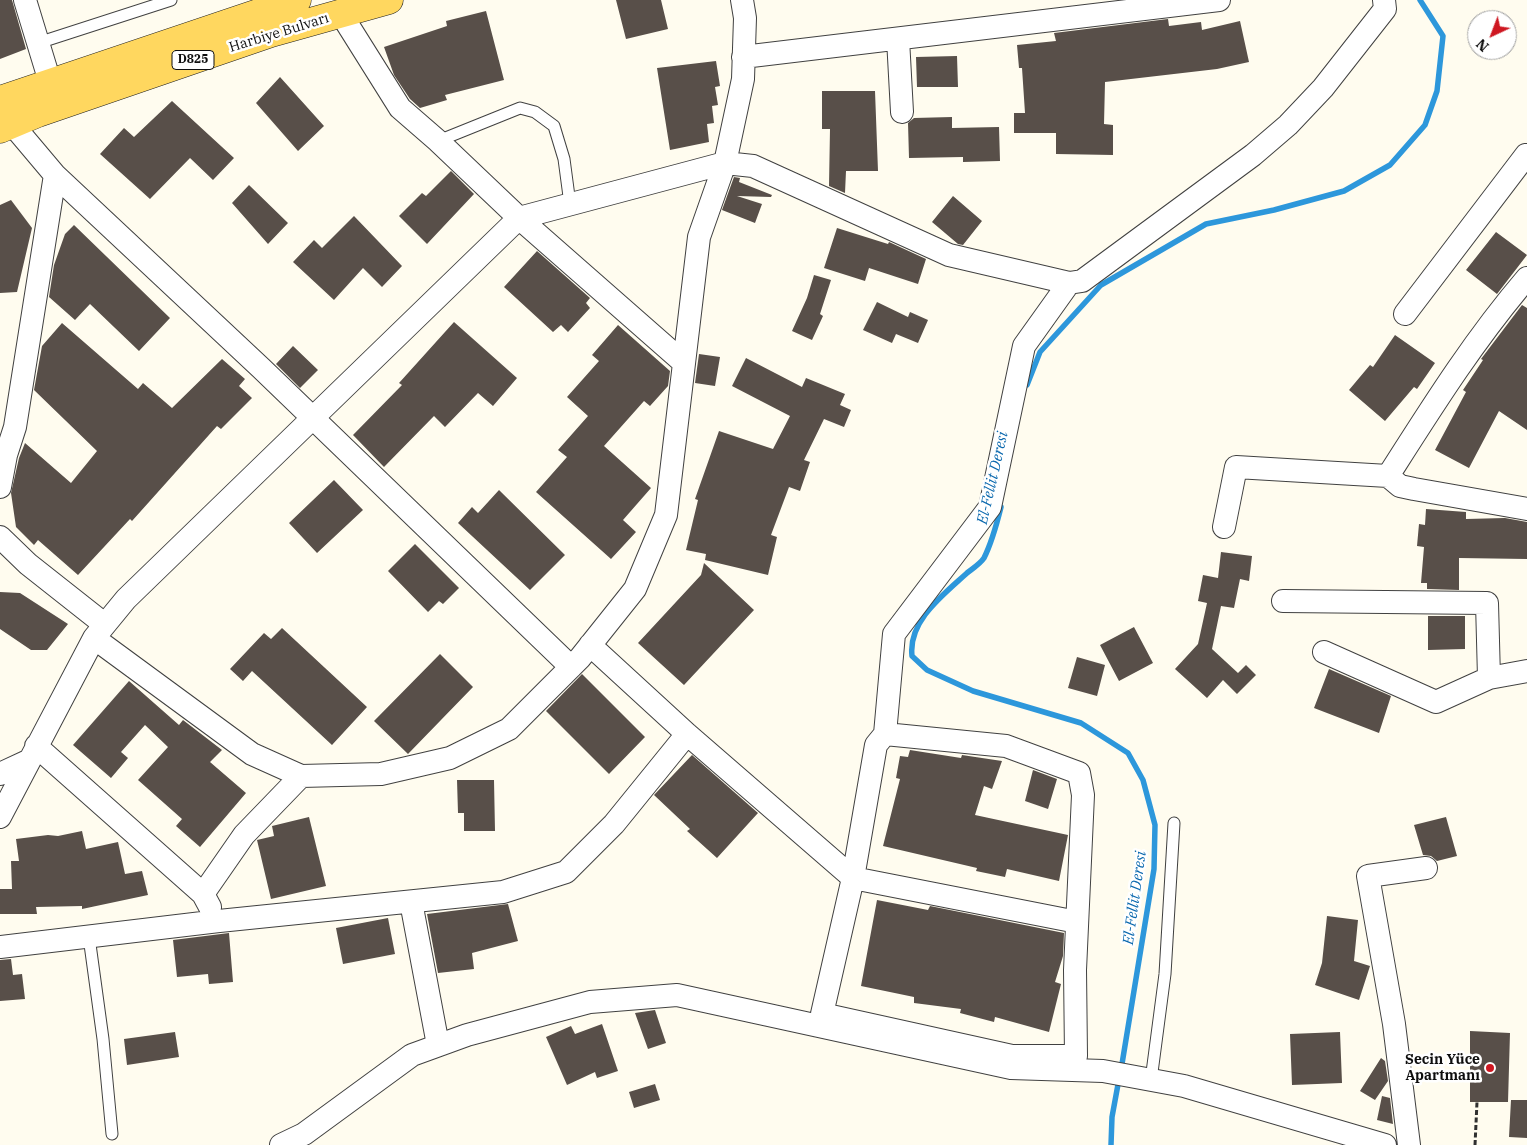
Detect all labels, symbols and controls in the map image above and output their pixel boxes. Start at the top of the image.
street label: Harbiye Bulvarı [227,10,331,56]
north arrow [1467,10,1517,60]
text: N [1472,35,1493,56]
road number: D825 [172,50,214,70]
water label: El-Fellit Deresi [974,430,1012,526]
water label: El-Fellit Deresi [1120,850,1150,946]
place label: Secin Yüce Apartmanı [1405,1052,1480,1084]
marker: Secin Yüce Apartmanı [1484,1062,1496,1074]

